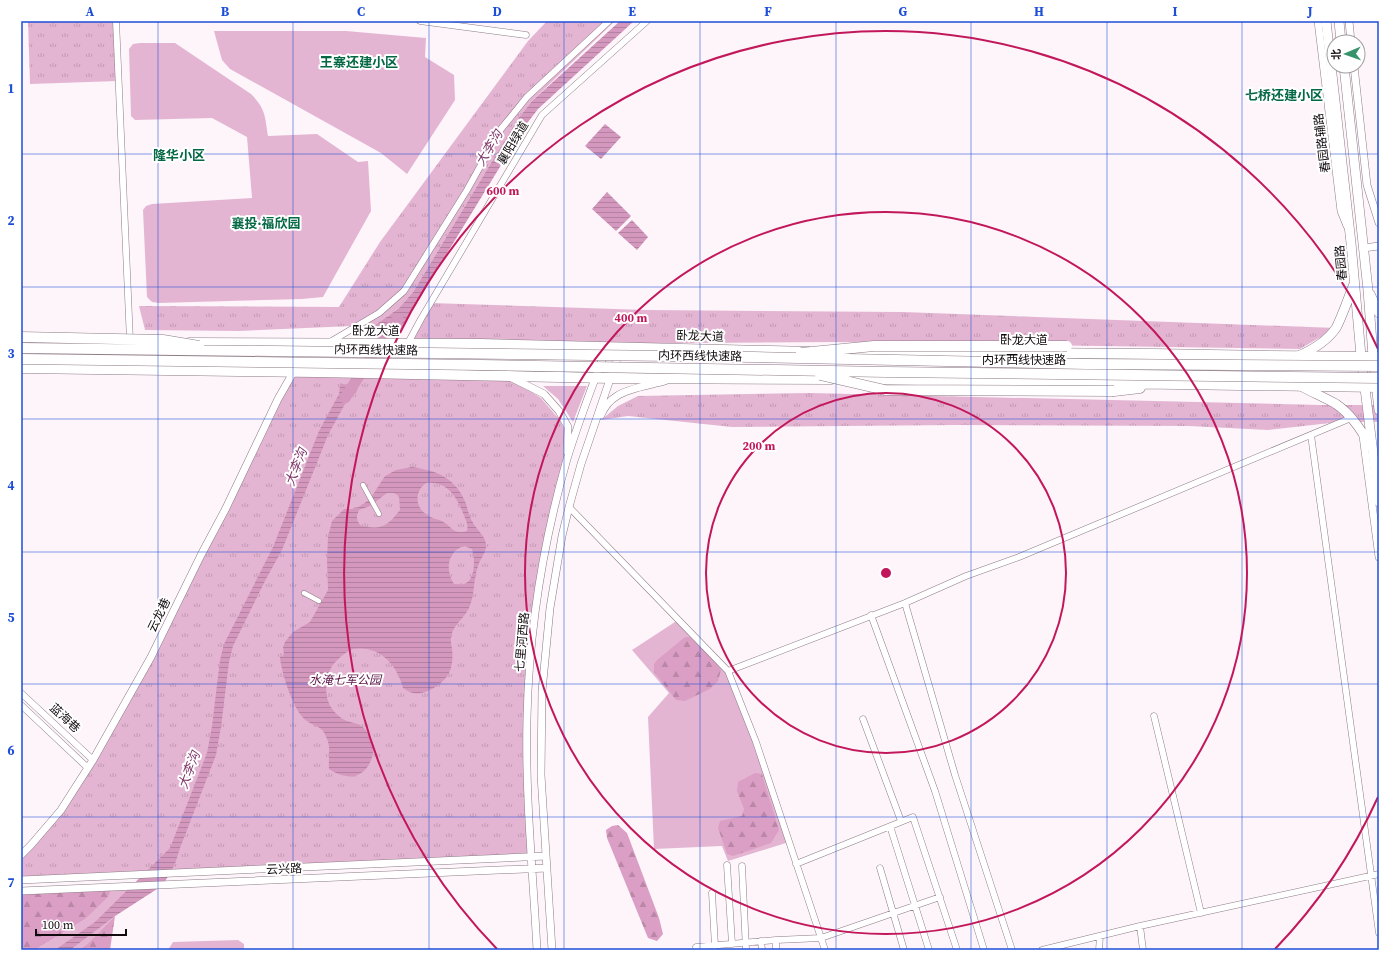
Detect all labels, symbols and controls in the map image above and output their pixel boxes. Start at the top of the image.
text: A [86,3,95,20]
text: B [221,3,230,20]
text: C [357,3,365,20]
text: D [492,3,502,20]
text: E [628,3,636,20]
text: F [764,3,772,20]
text: G [899,3,908,20]
text: H [1034,3,1044,20]
text: I [1172,3,1178,20]
text: J [1306,3,1313,20]
north arrow [1326,34,1366,74]
text: 北 [1329,49,1344,60]
district label: 王寨还建小区 [320,54,398,71]
text: 1 [7,80,15,97]
district label: 七桥还建小区 [1245,87,1323,104]
street label: 春园路辅路 [1310,112,1334,174]
street label: 襄阳绿道 [494,118,532,168]
water label: 大李沟 [472,125,507,169]
district label: 隆华小区 [153,147,205,164]
text: 600 m [487,183,520,199]
text: 2 [7,212,15,229]
district label: 襄投·福欣园 [232,215,300,232]
street label: 春园路 [1331,244,1351,282]
text: 400 m [615,310,648,326]
street label: 卧龙大道 [352,323,400,339]
street label: 卧龙大道 [676,327,724,345]
street label: 卧龙大道 [1000,332,1048,348]
street label: 内环西线快速路 [334,341,418,359]
text: 3 [7,345,15,362]
street label: 内环西线快速路 [658,347,742,365]
street label: 内环西线快速路 [982,352,1066,368]
text: 200 m [743,438,776,454]
water label: 大李沟 [281,444,312,488]
text: 4 [7,477,15,494]
centre of rings [879,566,893,580]
street label: 云龙巷 [144,595,174,635]
text: 5 [7,609,15,626]
street label: 七里河西路 [511,611,533,673]
park label: 水淹七军公园 [309,672,383,688]
street label: 蓝海巷 [46,700,84,736]
text: 6 [7,742,15,759]
water label: 大李沟 [174,747,204,791]
street label: 云兴路 [266,860,302,878]
text: 7 [7,874,15,891]
scale bar [36,911,126,937]
text: 100 m [42,917,74,933]

